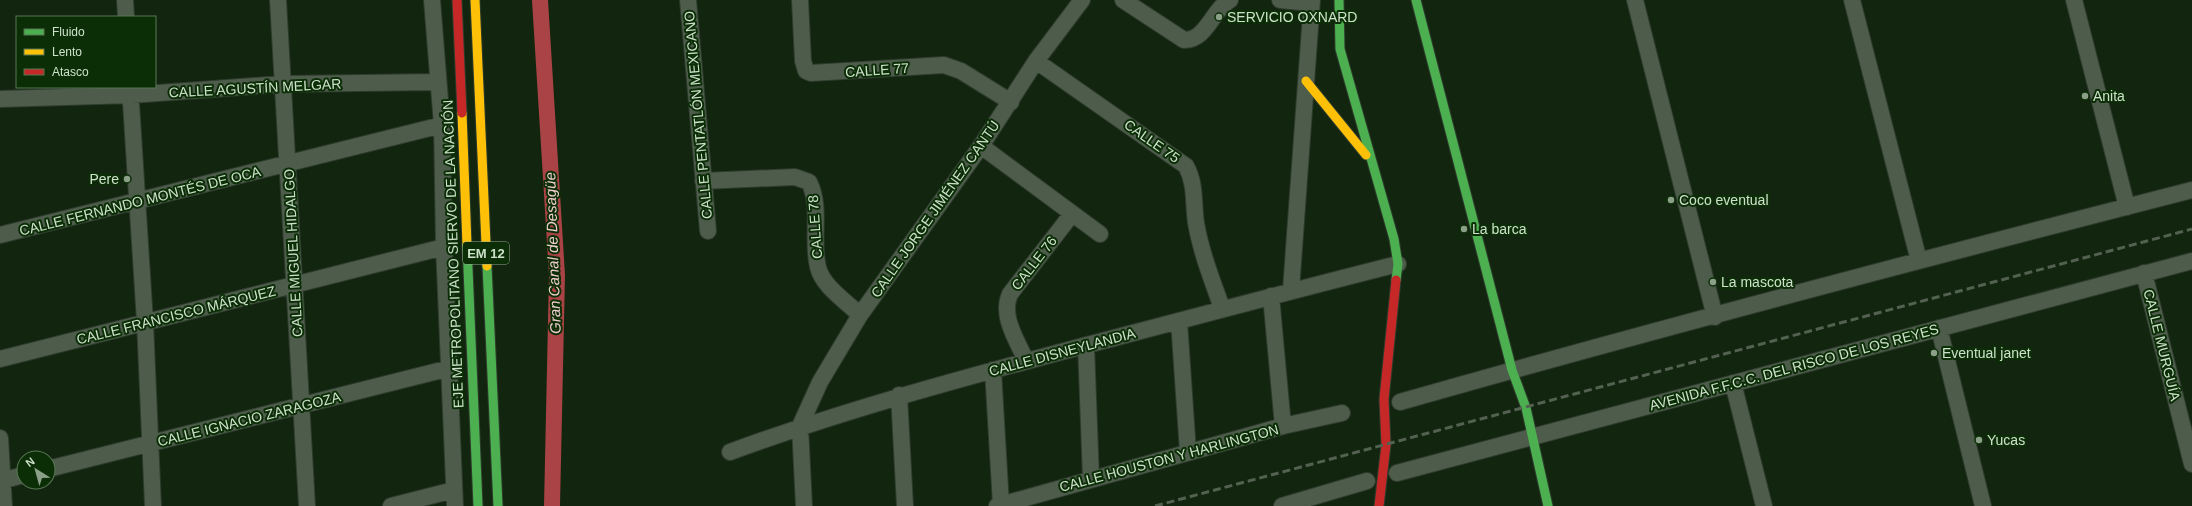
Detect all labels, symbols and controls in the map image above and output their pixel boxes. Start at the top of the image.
place label: SERVICIO OXNARD [1227,9,1357,25]
street label: CALLE PENTATLÓN MEXICANO [681,10,715,220]
marker: SERVICIO OXNARD [1214,12,1224,22]
legend [16,16,156,88]
text: Fluido [52,25,85,39]
text: Lento [52,45,82,59]
street label: CALLE 77 [845,60,910,80]
text: Atasco [52,65,89,79]
street label: CALLE AGUSTÍN MELGAR [168,75,342,101]
place label: Anita [2093,88,2125,104]
marker: Anita [2080,91,2090,101]
street label: EJE METROPOLITANO SIERVO DE LA NACIÓN [440,100,466,408]
street label: CALLE 75 [1121,116,1183,166]
street label: CALLE JORGE JIMÉNEZ CANTÚ [868,117,1002,301]
street label: CALLE FERNANDO MONTÉS DE OCA [18,163,263,239]
street label: CALLE MIGUEL HIDALGO [281,168,305,337]
place label: Pere [89,171,119,187]
water label: Gran Canal de Desagüe [541,172,564,334]
marker: Pere [122,174,132,184]
place label: Coco eventual [1679,192,1769,208]
street label: CALLE 78 [805,194,825,259]
marker: Coco eventual [1666,195,1676,205]
place label: La barca [1472,221,1527,237]
marker: La barca [1459,224,1469,234]
street label: CALLE 76 [1008,233,1060,293]
road number: EM 12 [463,242,509,264]
place label: La mascota [1721,274,1794,290]
marker: La mascota [1708,277,1718,287]
street label: CALLE FRANCISCO MÁRQUEZ [75,282,278,348]
street label: CALLE MURGUÍA [2140,288,2184,403]
street label: AVENIDA F.F.C.C. DEL RISCO DE LOS REYES [1648,321,1940,413]
street label: CALLE DISNEYLANDIA [987,325,1138,379]
place label: Eventual janet [1942,345,2031,361]
marker: Eventual janet [1929,348,1939,358]
street label: CALLE IGNACIO ZARAGOZA [156,388,343,450]
street label: CALLE HOUSTON Y HARLINGTON [1058,421,1280,495]
place label: Yucas [1987,432,2025,448]
marker: Yucas [1974,435,1984,445]
north arrow [16,450,56,490]
text: N [23,455,37,469]

